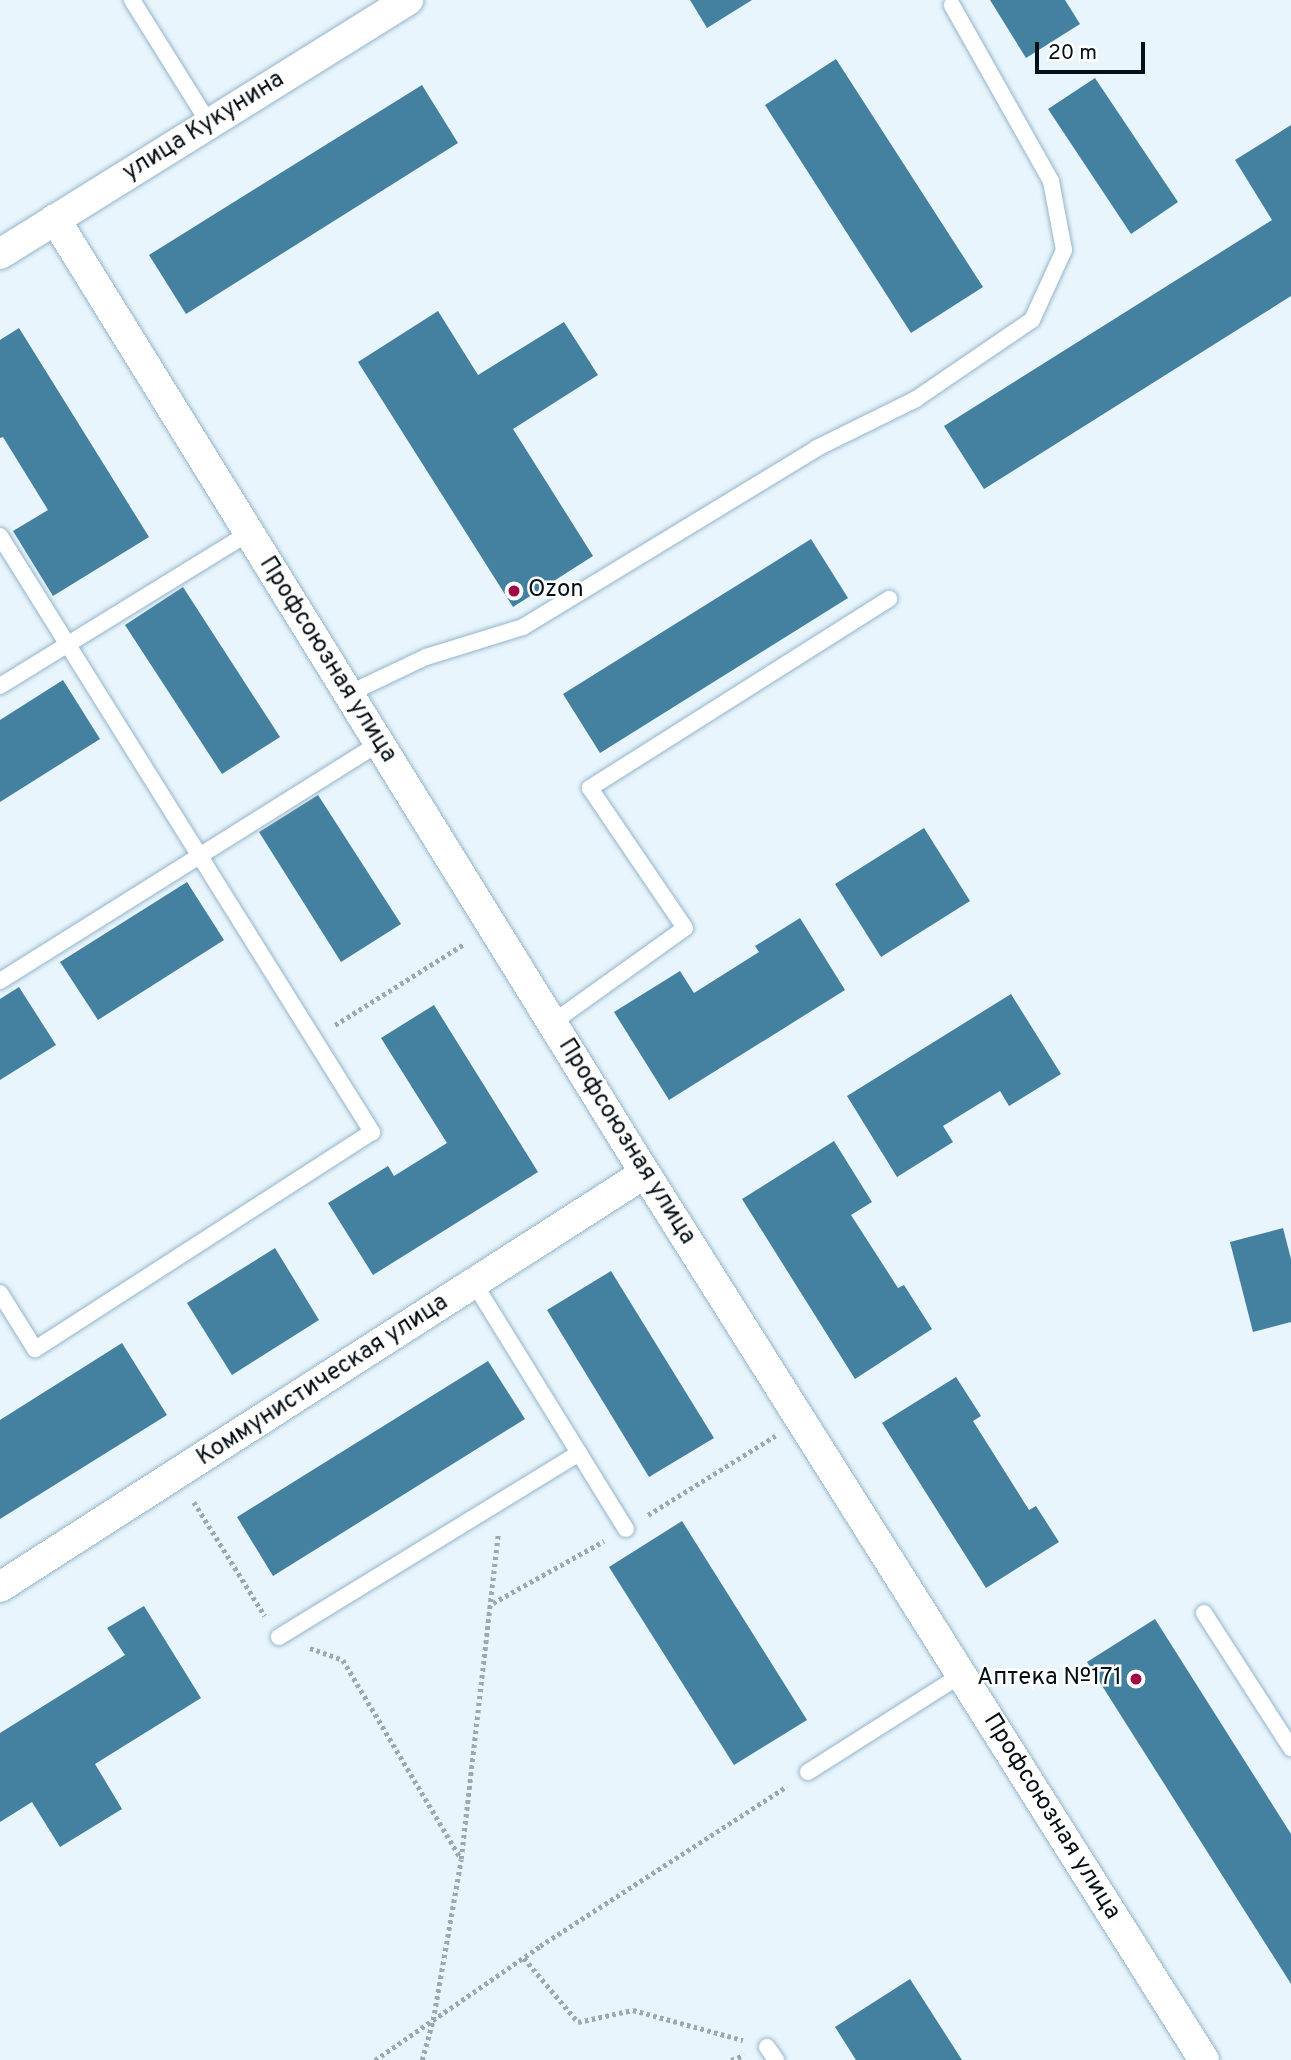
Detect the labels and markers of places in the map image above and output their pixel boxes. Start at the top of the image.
place label: Ozon [528,577,584,605]
marker: Ozon [506,583,522,599]
place label: Аптека №171 [977,1665,1122,1693]
marker: Аптека №171 [1128,1671,1144,1687]

